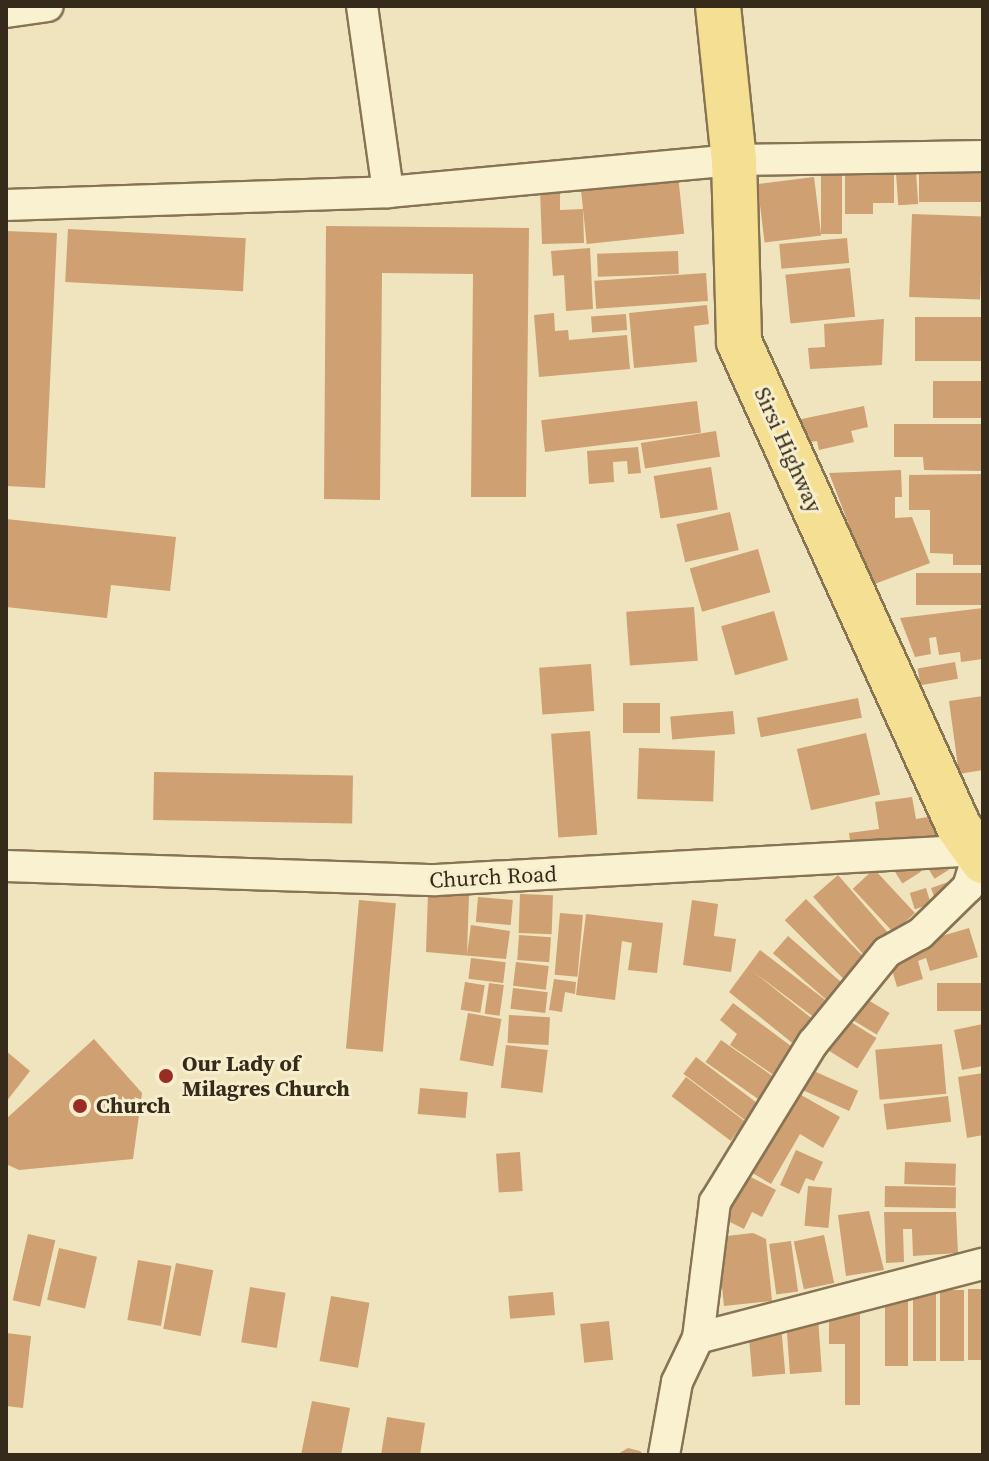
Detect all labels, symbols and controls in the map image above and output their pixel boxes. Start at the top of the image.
street label: Sirsi Highway [749,383,827,517]
street label: Church Road [429,860,557,894]
place label: Our Lady of Milagres Church [182,1050,350,1102]
marker: Our Lady of Milagres Church [157,1067,175,1085]
place label: Church [96,1093,171,1119]
marker: Church [71,1097,89,1115]

